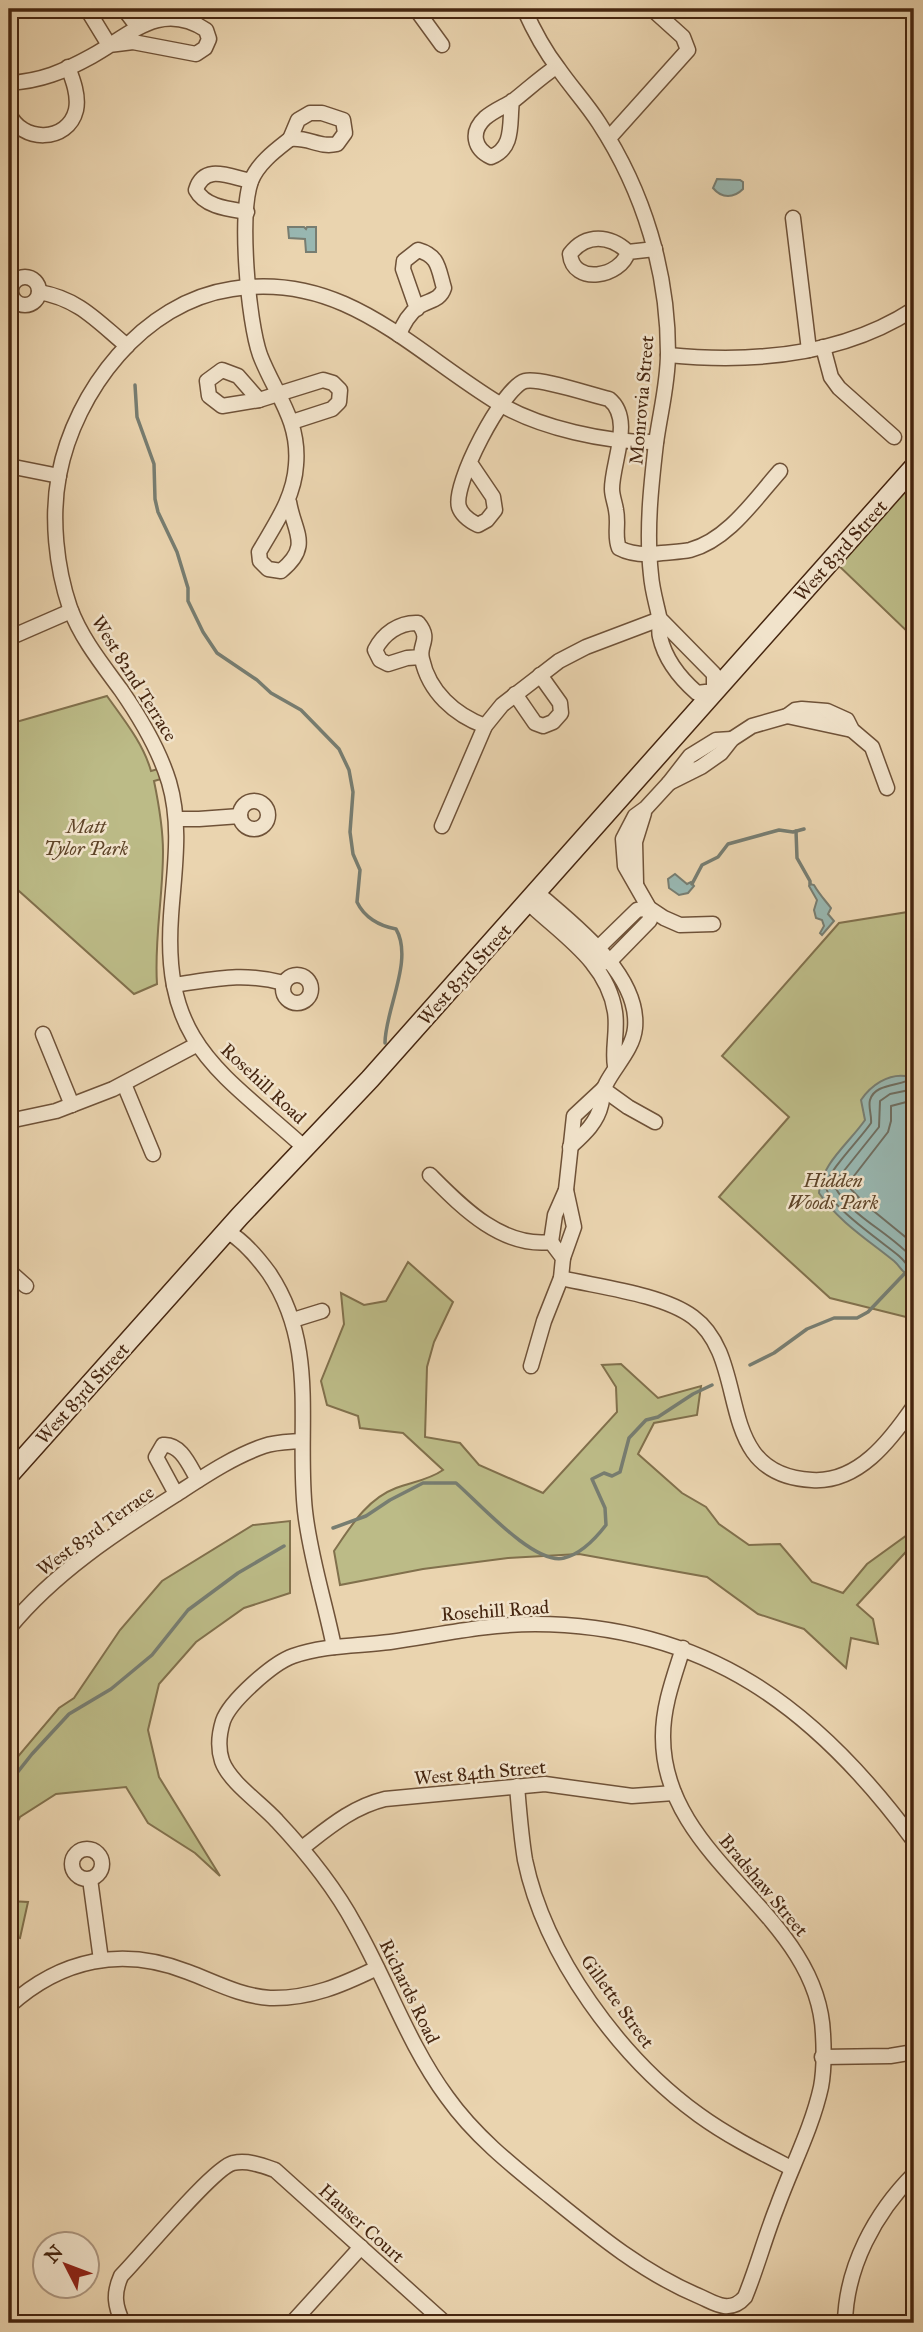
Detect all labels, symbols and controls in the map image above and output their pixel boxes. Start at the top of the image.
street label: Monrovia Street [624,334,659,466]
street label: West 83rd Street [789,495,892,606]
street label: West 82nd Terrace [87,611,183,745]
park label: Matt Tylor Park [44,815,129,860]
street label: West 83rd Street [413,919,516,1030]
street label: Rosehill Road [216,1038,311,1129]
park label: Hidden Woods Park [788,1169,879,1214]
street label: West 83rd Street [31,1338,134,1449]
street label: West 83rd Terrace [32,1480,158,1581]
street label: Rosehill Road [440,1595,550,1626]
street label: West 84th Street [413,1755,547,1790]
street label: Bradshaw Street [714,1830,813,1941]
street label: Richards Road [374,1935,445,2048]
street label: Gillette Street [576,1950,659,2053]
street label: Hauser Court [314,2179,409,2268]
north arrow [32,2230,102,2300]
text: N [40,2240,68,2268]

